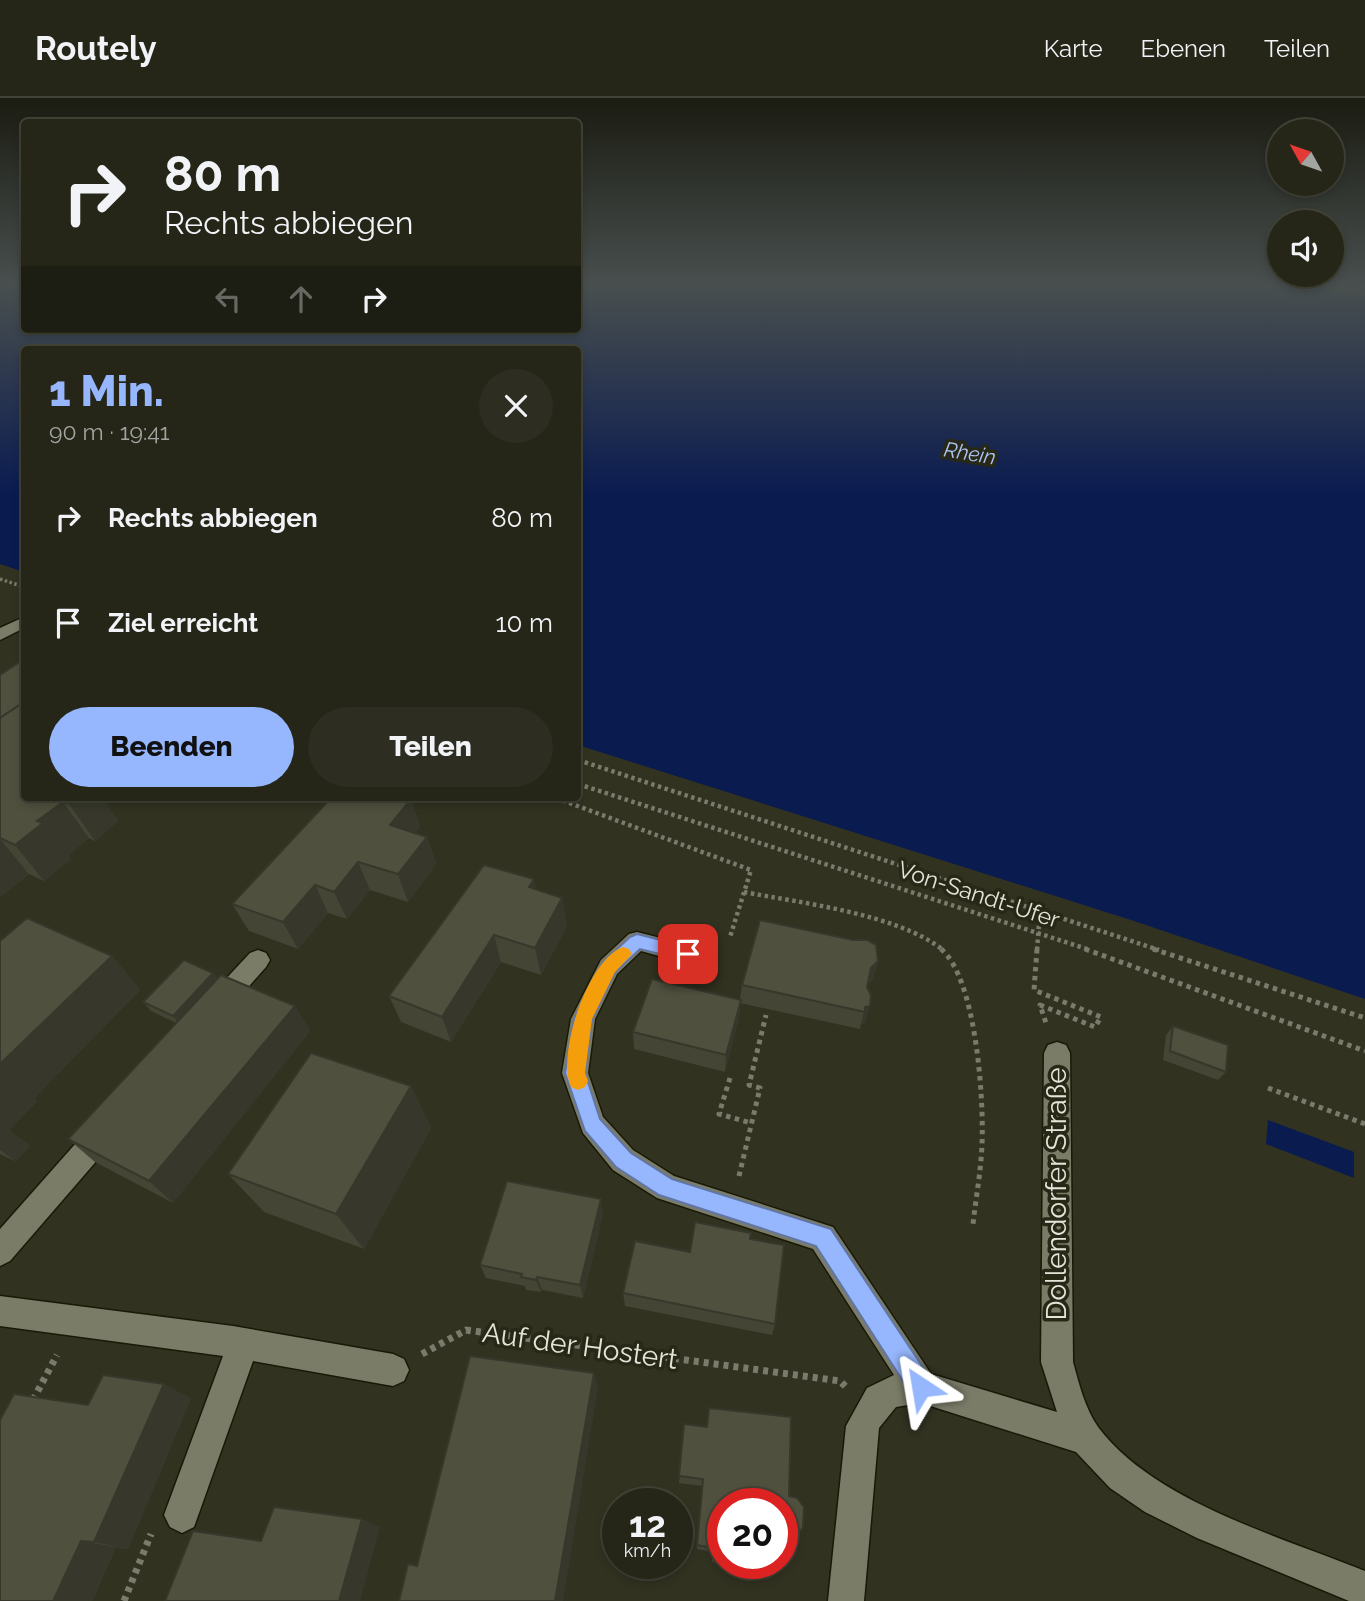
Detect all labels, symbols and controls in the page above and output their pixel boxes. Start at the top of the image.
text: Routely [35,29,157,68]
text: Karte [1044,34,1103,63]
text: Ebenen [1141,34,1226,63]
text: Teilen [1264,34,1330,63]
north arrow [1267,119,1344,196]
map controls [1267,119,1344,287]
text: 80 m [164,145,281,202]
icon: right [49,147,140,238]
text: Rechts abbiegen [164,204,413,241]
button: sound [1267,210,1344,287]
icon: left [209,280,247,318]
icon: ahead [282,280,320,318]
icon: right [355,280,393,318]
text: 1 Min. [49,367,164,416]
button: close [479,369,553,443]
text: 90 m · 19:41 [49,418,170,445]
water label: Rhein [942,437,998,469]
icon: right [49,499,87,537]
text: Rechts abbiegen [108,503,318,533]
text: 80 m [491,503,553,533]
icon: arrive [49,604,87,642]
text: Ziel erreicht [108,608,258,638]
text: 10 m [495,608,553,638]
button: Beenden [49,707,294,787]
button: Teilen [308,707,553,787]
street label: Von-Sandt-Ufer [895,855,1063,933]
pin [658,924,718,984]
icon: arrive [669,935,707,973]
street label: Dollendorfer Straße [1040,1067,1073,1321]
street label: Auf der Hostert [480,1316,680,1376]
position arrow [884,1350,958,1424]
speed limit sign: 20 [707,1488,798,1579]
text: 12 [629,1504,666,1545]
text: km/h [624,1540,671,1561]

